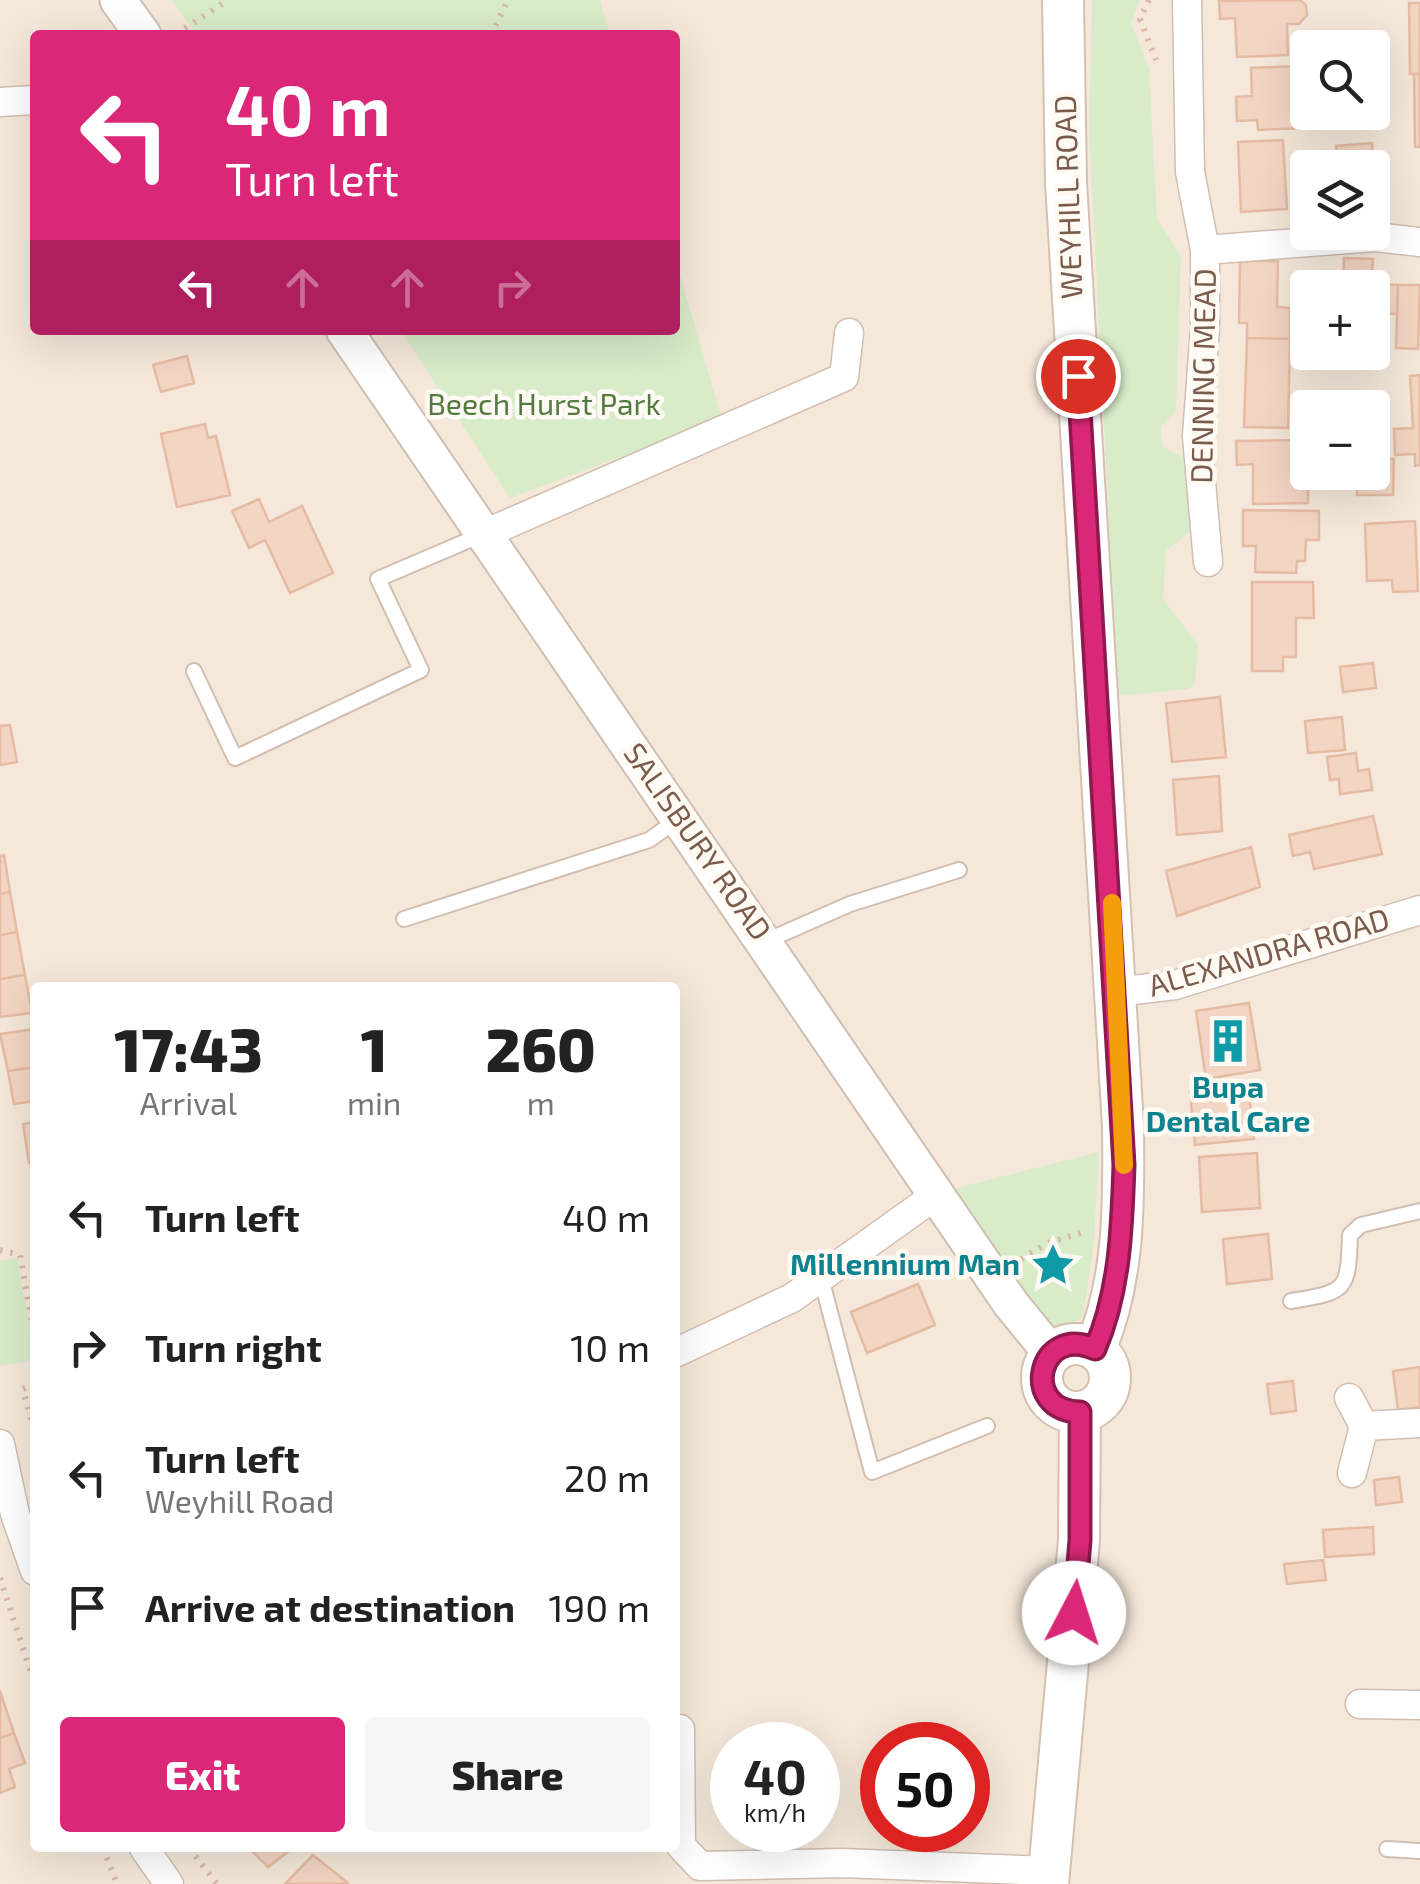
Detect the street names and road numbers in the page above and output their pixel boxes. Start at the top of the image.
street label: WEYHILL ROAD [1045,94,1089,300]
street label: DENNING MEAD [1182,268,1222,484]
street label: SALISBURY ROAD [617,735,780,946]
street label: ALEXANDRA ROAD [1144,899,1393,1003]

